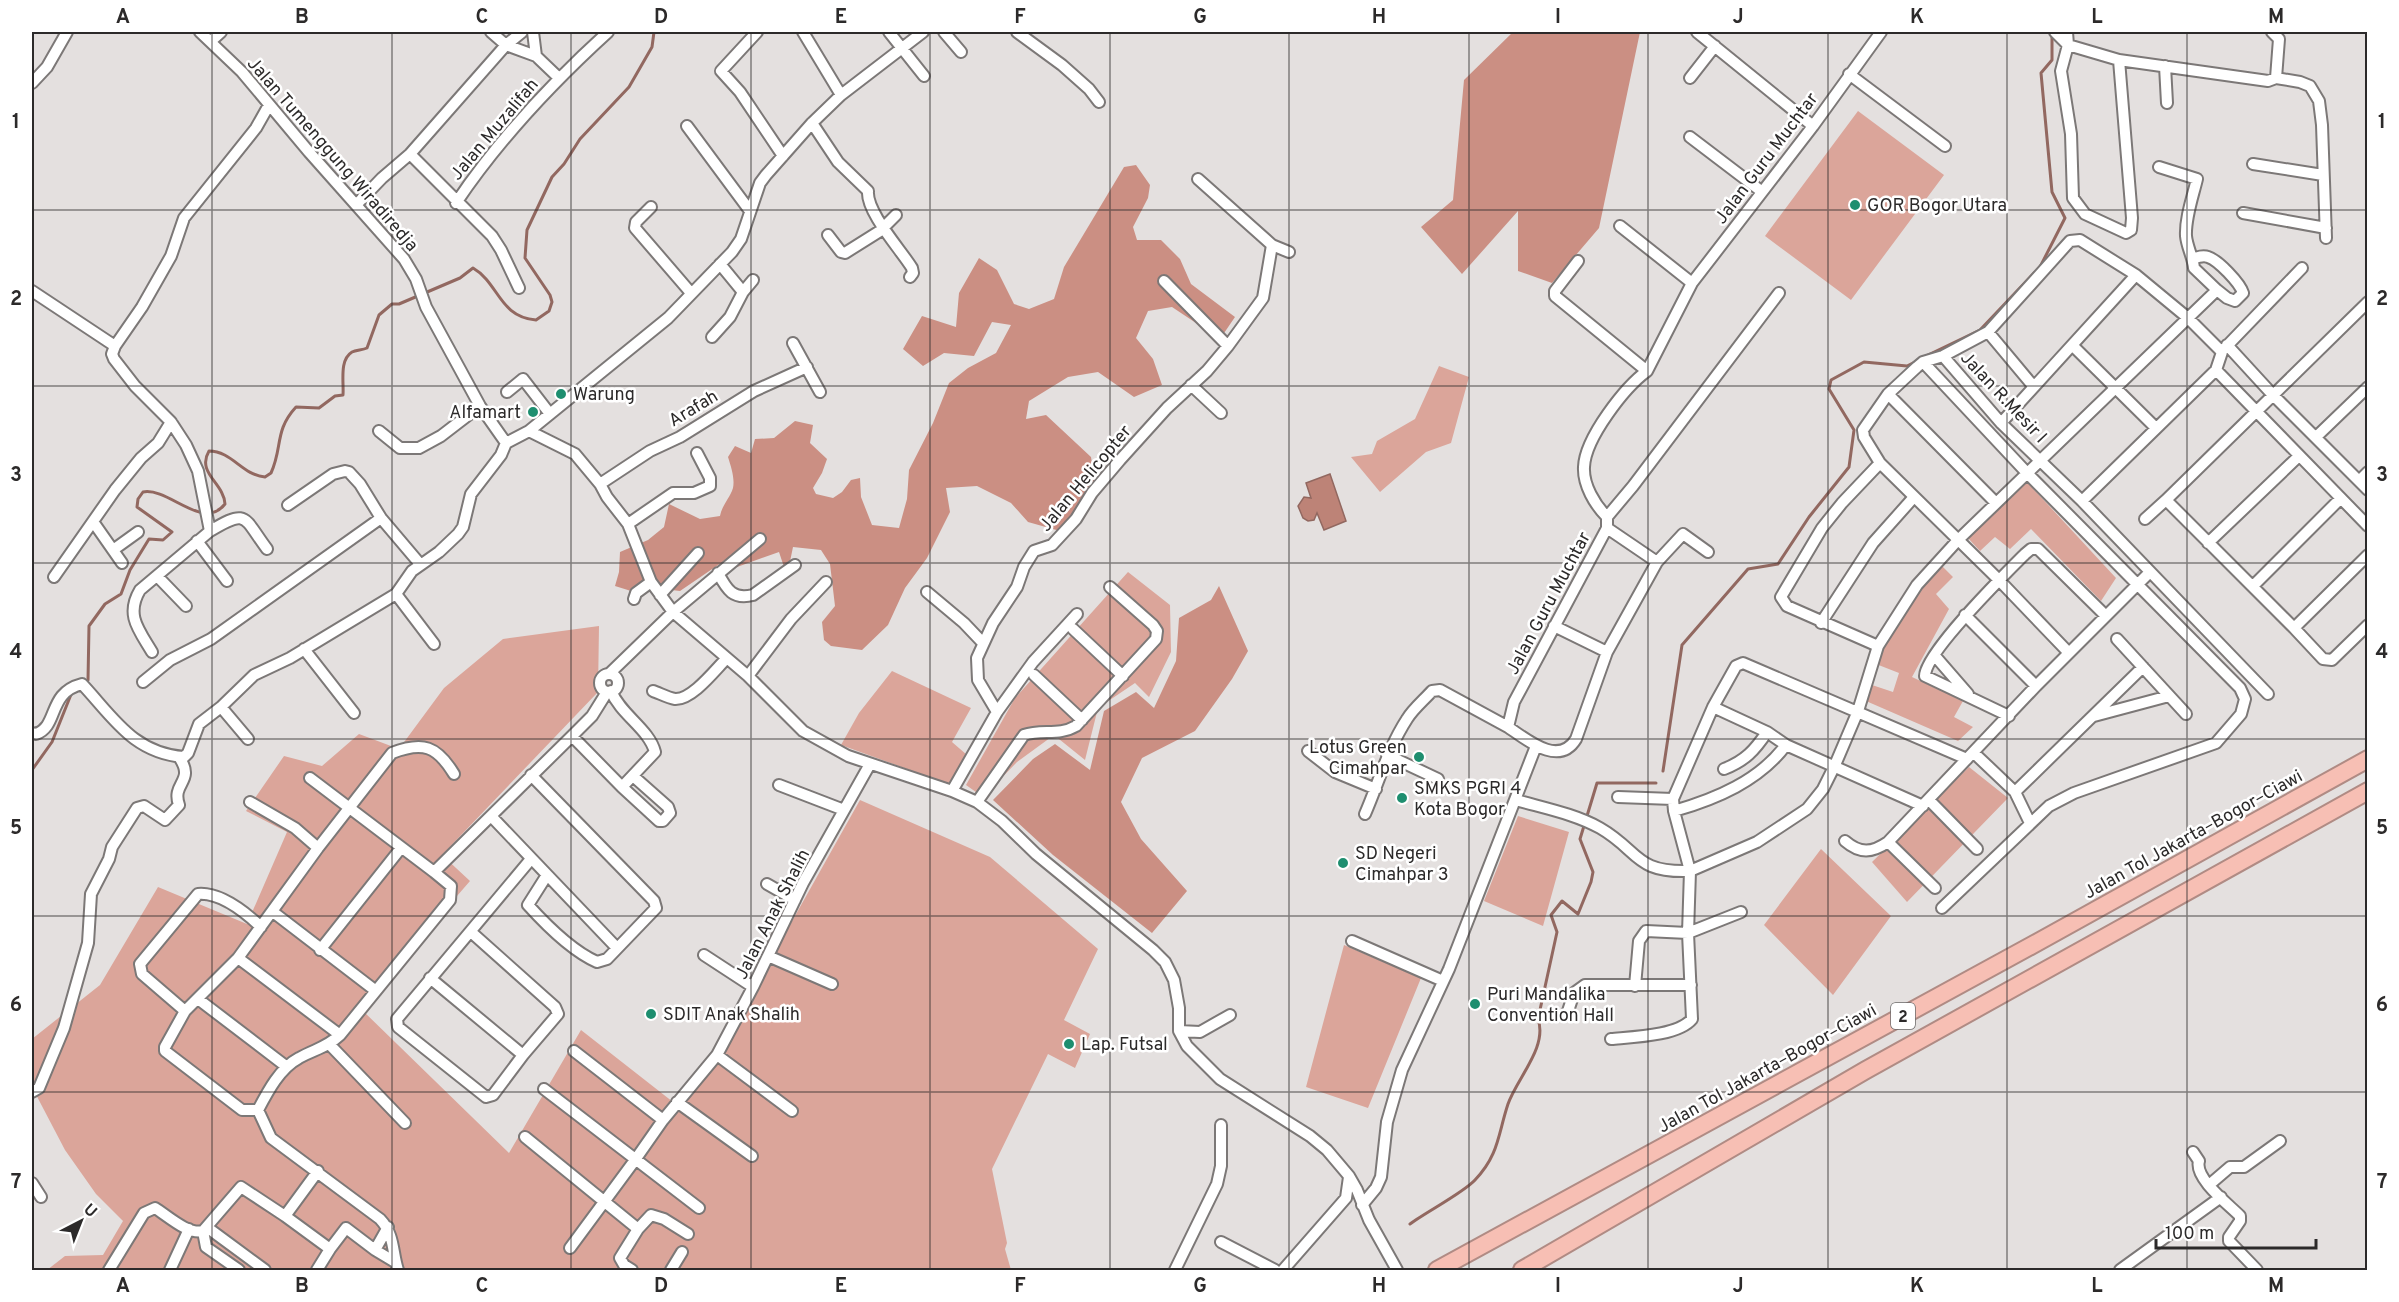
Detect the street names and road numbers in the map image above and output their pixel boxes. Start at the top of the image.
street label: Jalan Tumenggung Wiradiredja [241,53,423,257]
street label: Jalan Muzalifah [446,74,544,186]
street label: Jalan Guru Muchtar [1710,89,1824,229]
street label: Jalan R.Mesir I [1955,347,2051,449]
street label: Arafah [665,386,723,433]
street label: Jalan Helicopter [1035,421,1137,537]
street label: Jalan Guru Muchtar [1502,528,1597,679]
street label: Jalan Tol Jakarta–Bogor–Ciawi [2080,765,2307,905]
street label: Jalan Anak Shalih [731,846,816,984]
street label: Jalan Tol Jakarta–Bogor–Ciawi [1654,999,1881,1139]
road number: 2 [1891,1003,1915,1029]

